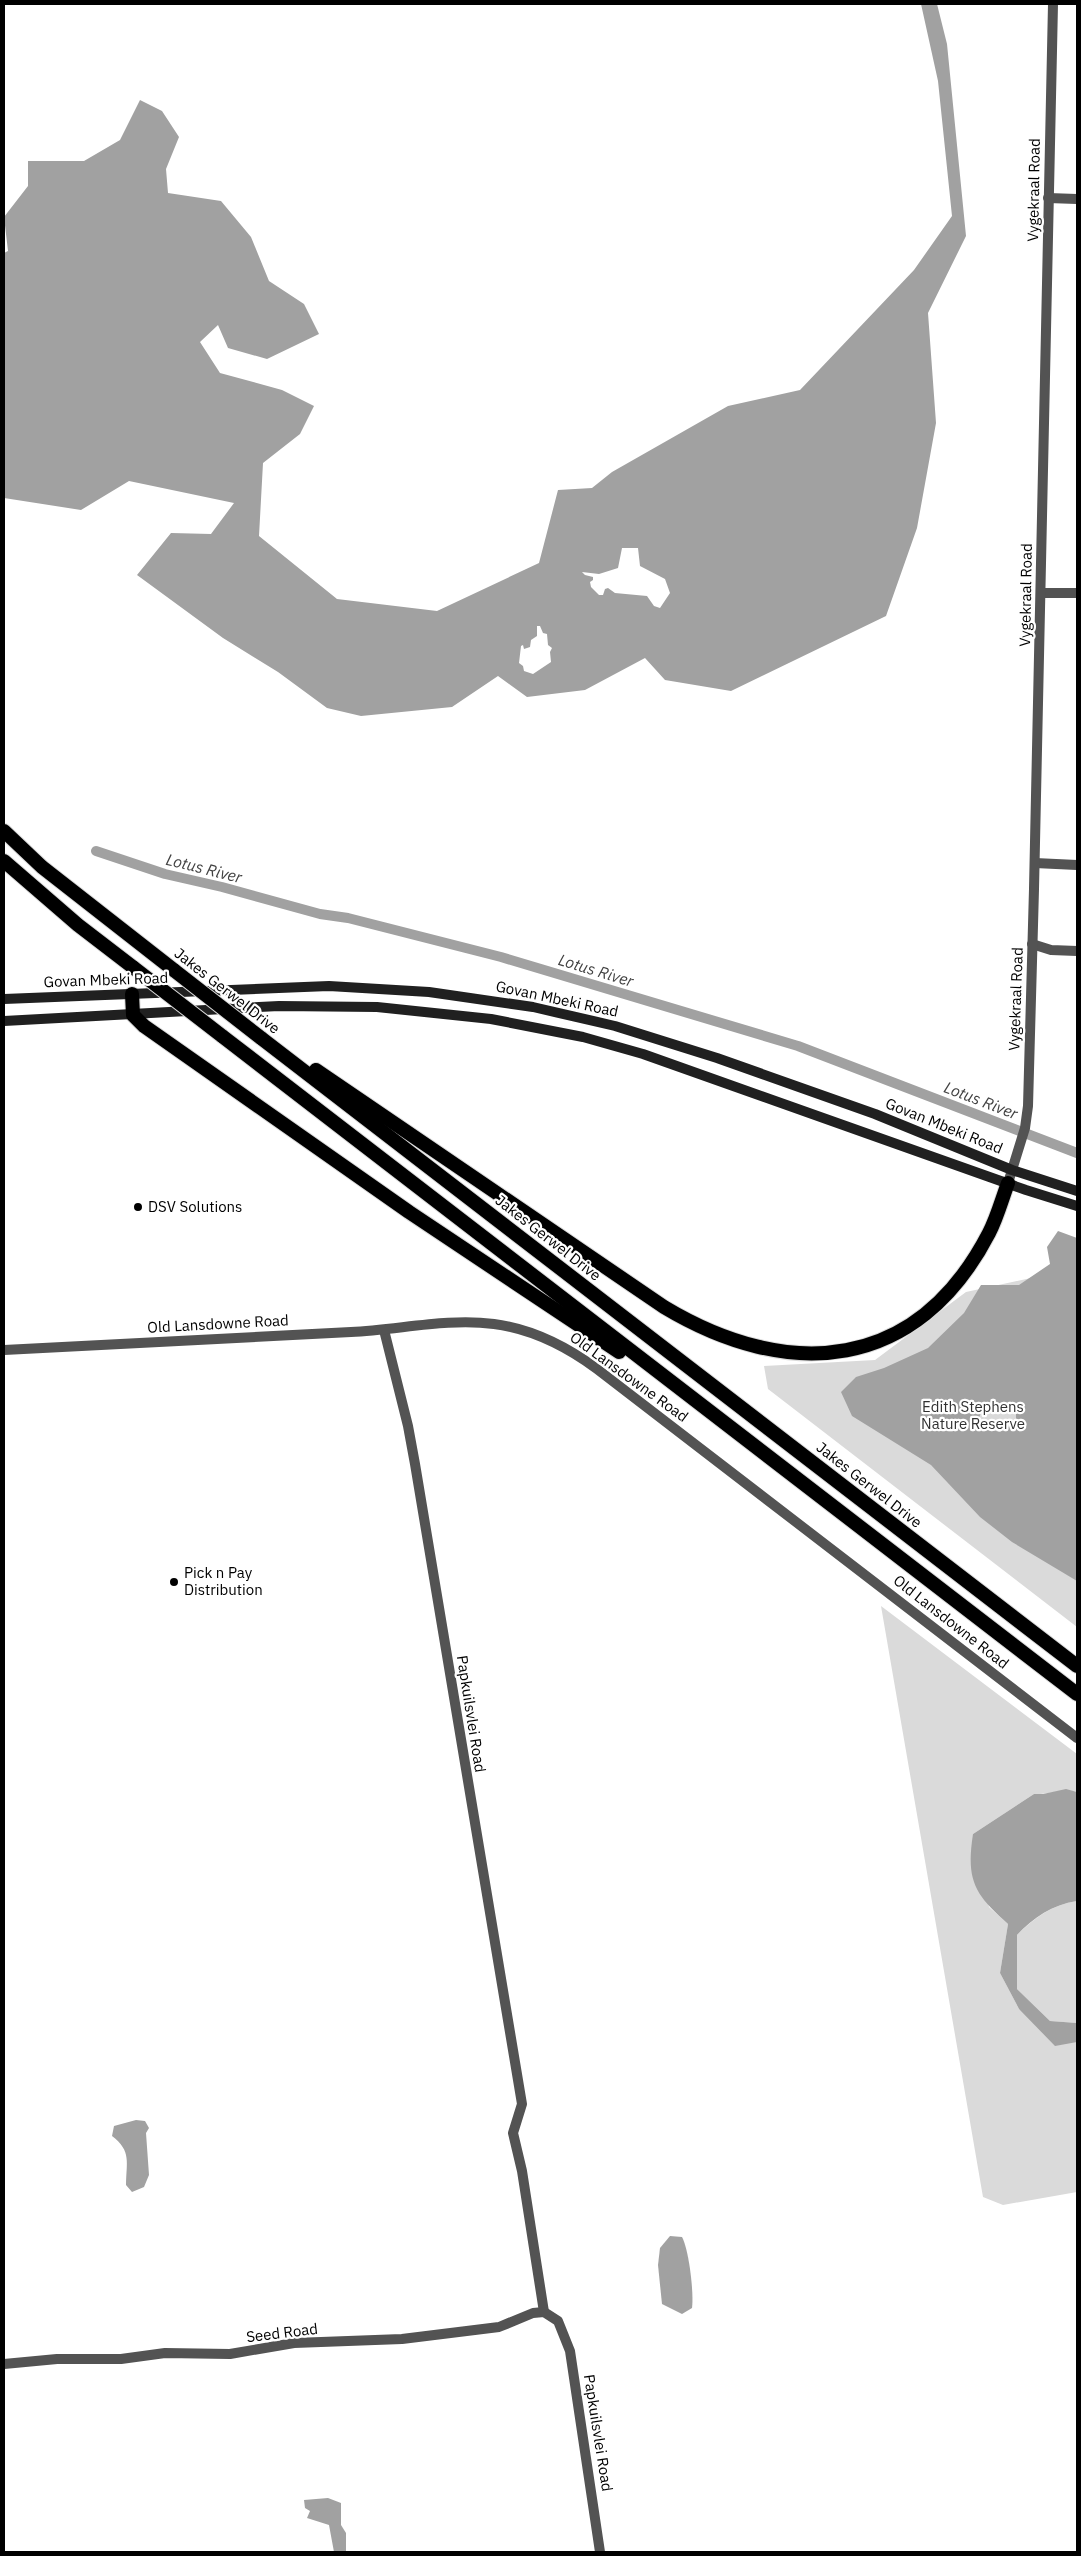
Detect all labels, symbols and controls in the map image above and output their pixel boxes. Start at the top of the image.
street label: Vygekraal Road [1023,138,1044,242]
street label: Vygekraal Road [1015,543,1036,647]
water label: Lotus River [164,849,245,887]
street label: Jakes Gerwel Drive [171,943,284,1038]
street label: Vygekraal Road [1004,947,1027,1051]
water label: Lotus River [556,949,637,991]
street label: Govan Mbeki Road [43,968,169,991]
street label: Govan Mbeki Road [494,976,620,1021]
water label: Lotus River [941,1077,1022,1124]
street label: Govan Mbeki Road [883,1093,1006,1158]
street label: Jakes Gerwel Drive [492,1190,605,1285]
place label: DSV Solutions [148,1197,242,1216]
marker: DSV Solutions [132,1201,144,1213]
street label: Old Lansdowne Road [147,1310,289,1337]
street label: Old Lansdowne Road [566,1327,692,1426]
park label: Edith Stephens Nature Reserve [921,1397,1025,1433]
street label: Jakes Gerwel Drive [813,1437,926,1532]
place label: Pick n Pay Distribution [184,1563,263,1599]
street label: Old Lansdowne Road [890,1571,1013,1673]
marker: Pick n Pay Distribution [168,1576,180,1588]
street label: Papkuilsvlei Road [453,1654,490,1774]
street label: Seed Road [245,2319,319,2346]
street label: Papkuilsvlei Road [580,2373,617,2493]

